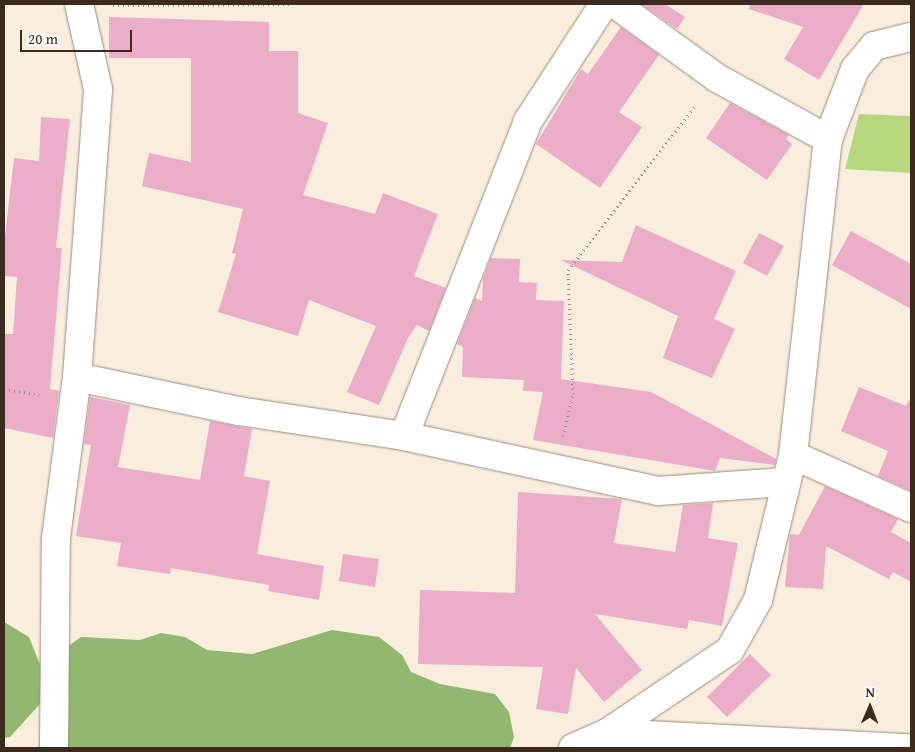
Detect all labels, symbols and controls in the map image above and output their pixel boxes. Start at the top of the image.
scale bar [22,20,135,52]
text: 20 m [28,28,58,49]
north arrow [845,682,895,732]
text: N [865,682,875,702]

